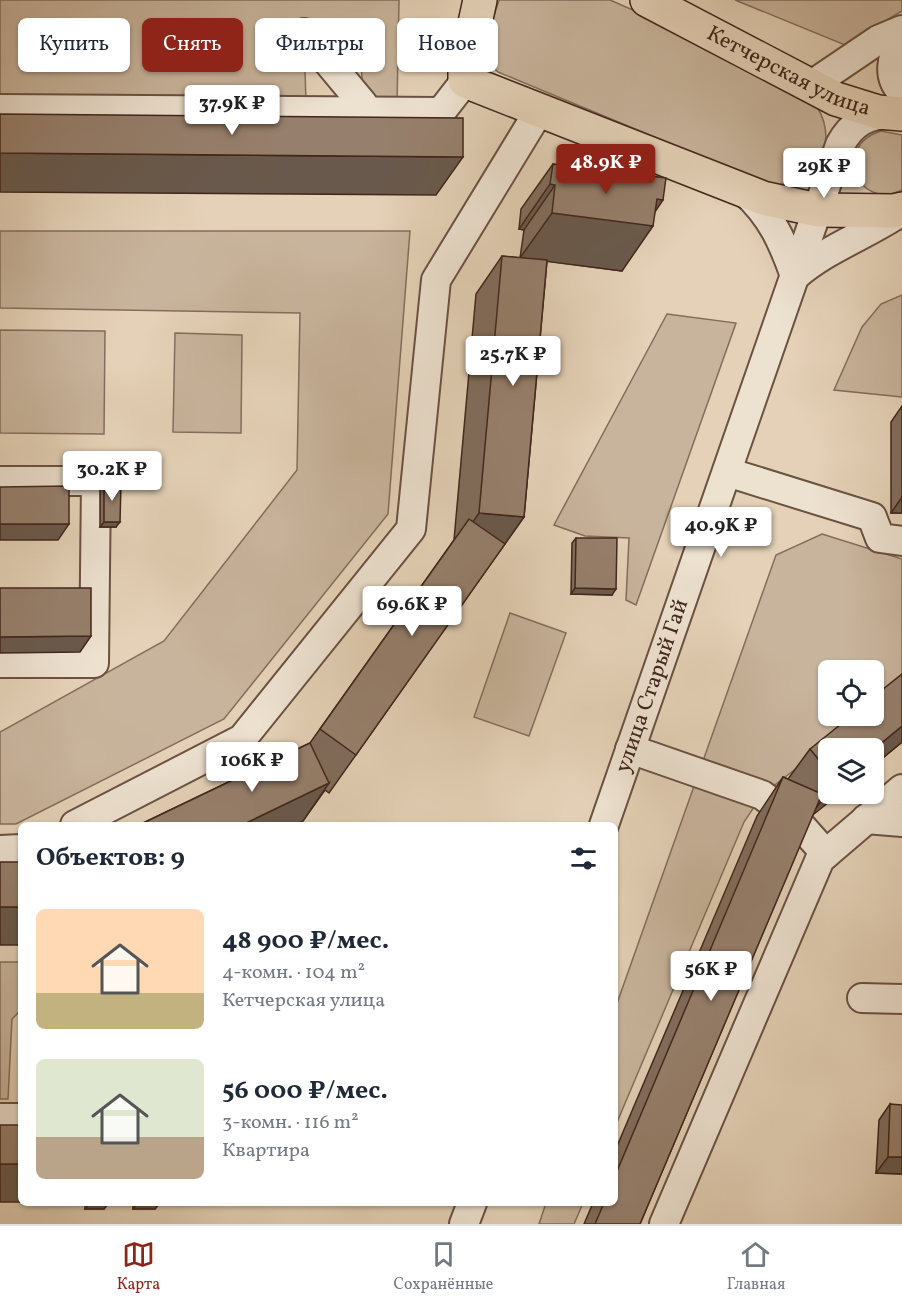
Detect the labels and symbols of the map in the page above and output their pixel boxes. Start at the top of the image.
street label: Кетчерская улица [701,18,874,124]
pin: 37.9K ₽ [177,85,287,136]
pin: 48.9K ₽ [551,144,661,195]
pin: 29K ₽ [782,148,866,199]
pin: 25.7K ₽ [458,336,568,387]
pin: 30.2K ₽ [57,451,167,502]
pin: 40.9K ₽ [666,507,776,558]
pin: 69.6K ₽ [357,586,467,637]
street label: улица Старый Гай [608,595,697,777]
pin: 106K ₽ [203,742,301,793]
pin: 56K ₽ [669,951,753,1002]

